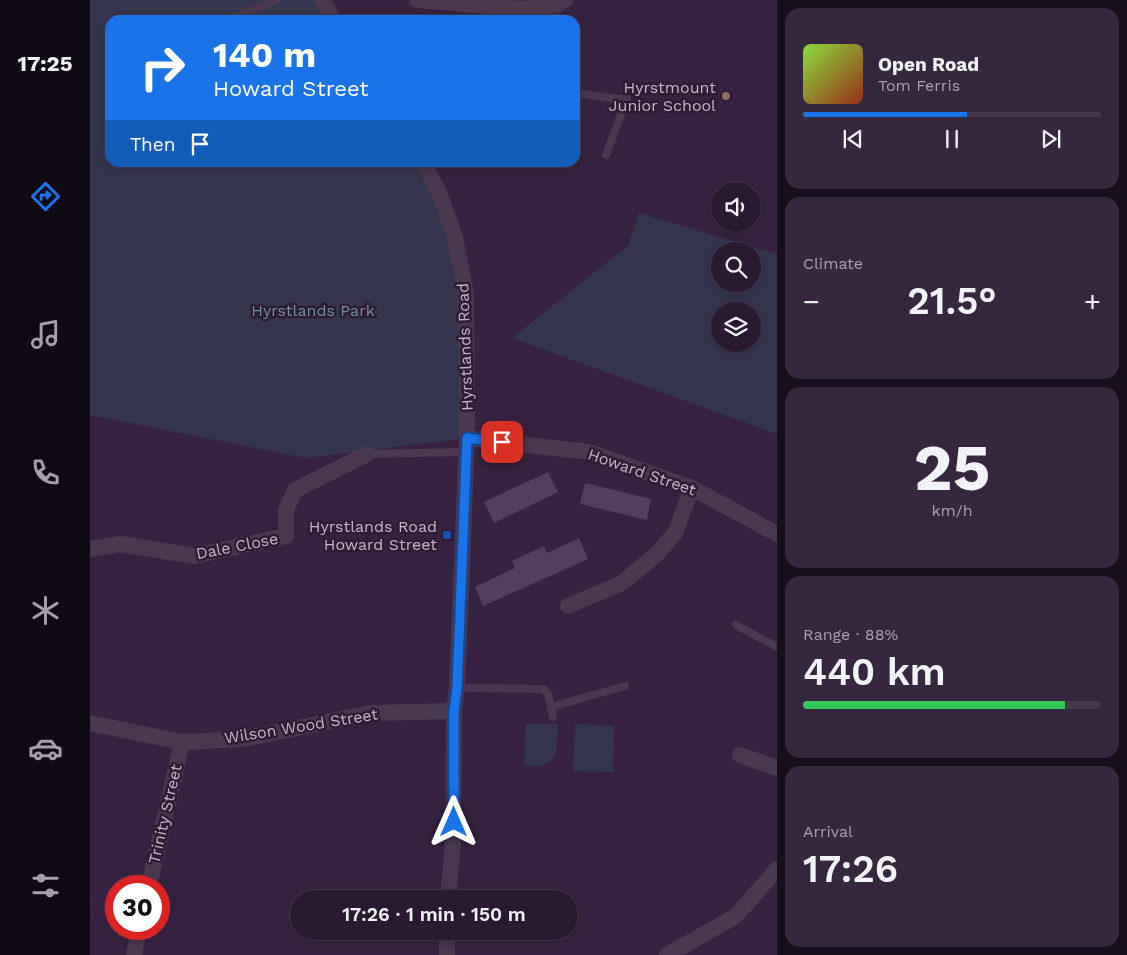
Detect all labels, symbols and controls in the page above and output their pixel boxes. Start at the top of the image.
text: 140 m [213,34,316,76]
icon: right [130,35,195,100]
text: 17:25 [17,51,73,76]
text: Open Road [878,53,979,76]
text: Howard Street [213,76,369,101]
text: Tom Ferris [878,76,960,95]
place label: Hyrstmount Junior School [609,78,716,115]
marker: Hyrstmount Junior School [720,90,732,102]
icon: previous [839,125,867,153]
icon: pause [938,125,966,153]
icon: next [1037,125,1065,153]
icon: arrive [186,130,214,158]
text: Then [130,133,176,156]
icon: directions [28,179,63,214]
map controls [711,182,761,352]
button: sound [711,182,761,232]
button: search [711,242,761,292]
text: Climate [803,254,863,273]
text: 21.5° [907,279,997,323]
street label: Hyrstlands Road [453,283,477,411]
text: − [803,285,820,318]
text: + [1084,285,1101,318]
park label: Hyrstlands Park [251,301,375,320]
button: layers [711,302,761,352]
icon: music [28,317,63,352]
pin [481,421,523,463]
icon: arrive [488,428,516,456]
text: 25 [914,430,990,506]
street label: Howard Street [585,445,699,499]
icon: phone [28,455,63,490]
text: km/h [931,501,973,520]
place label: Hyrstlands Road Howard Street [309,517,437,554]
street label: Dale Close [194,529,280,563]
marker: Hyrstlands Road Howard Street [441,529,453,541]
icon: climate [28,593,63,628]
text: Range · 88% [803,625,898,644]
text: 440 km [803,650,946,694]
street label: Wilson Wood Street [223,704,379,748]
icon: car [28,731,63,766]
street label: Trinity Street [144,762,186,866]
position arrow [427,795,479,847]
text: Arrival [803,822,853,841]
text: 17:26 [803,847,898,891]
icon: filters [28,868,63,903]
speed limit sign: 30 [105,875,170,940]
text: 17:26 · 1 min · 150 m [342,903,526,926]

